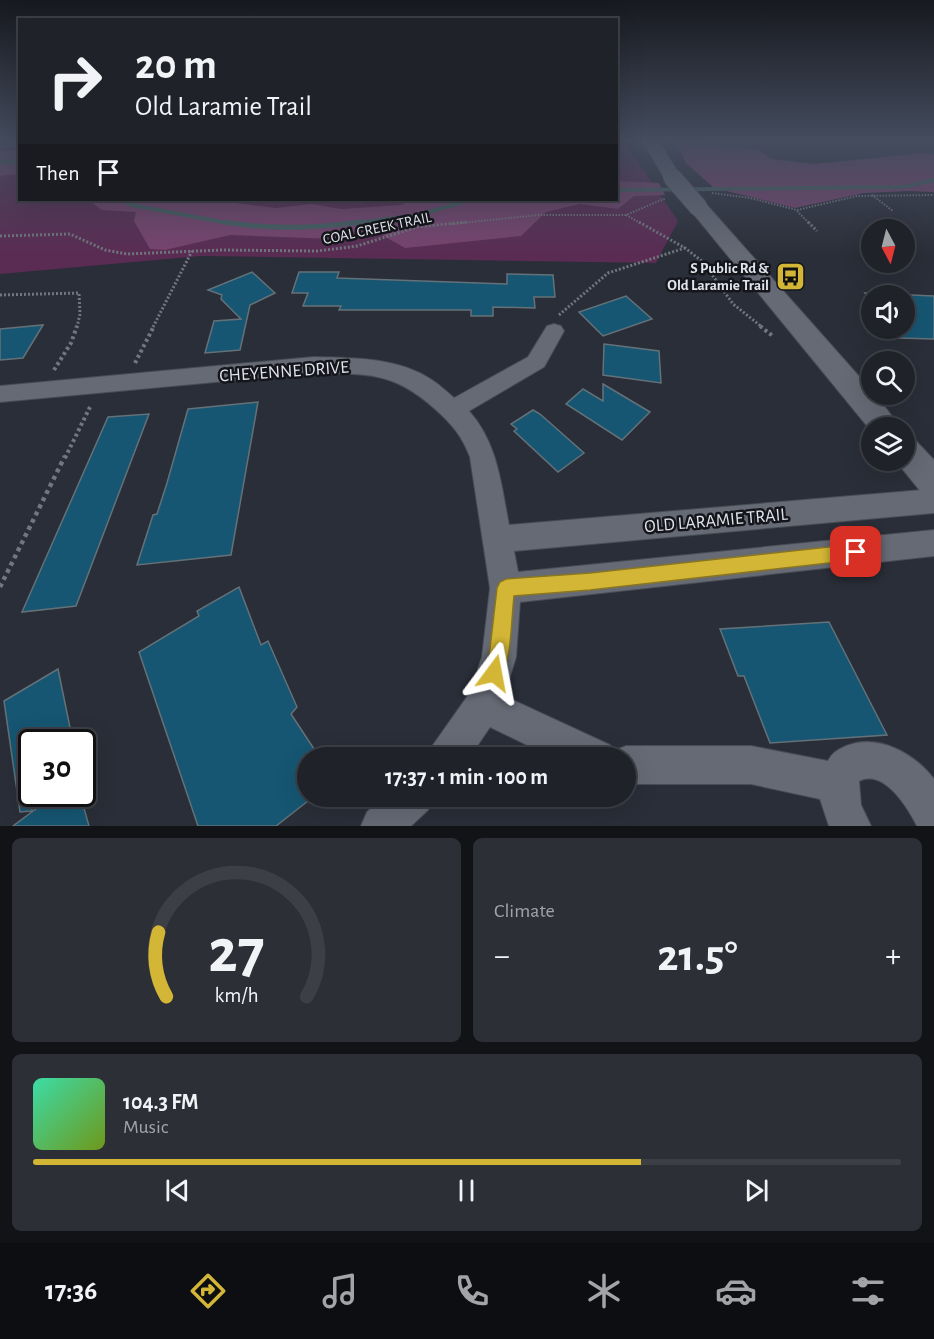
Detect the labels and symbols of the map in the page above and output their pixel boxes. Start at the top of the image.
street label: COAL CREEK TRAIL [322,210,433,247]
north arrow [861,219,915,273]
place label: S Public Rd & Old Laramie Trail [667,261,769,293]
bus stop icon: S Public Rd & Old Laramie Trail [774,261,806,293]
street label: CHEYENNE DRIVE [219,358,350,386]
street label: OLD LARAMIE TRAIL [644,506,789,536]
pin [830,526,881,577]
position arrow [462,641,526,705]
speed limit sign: 30 [18,729,96,807]

